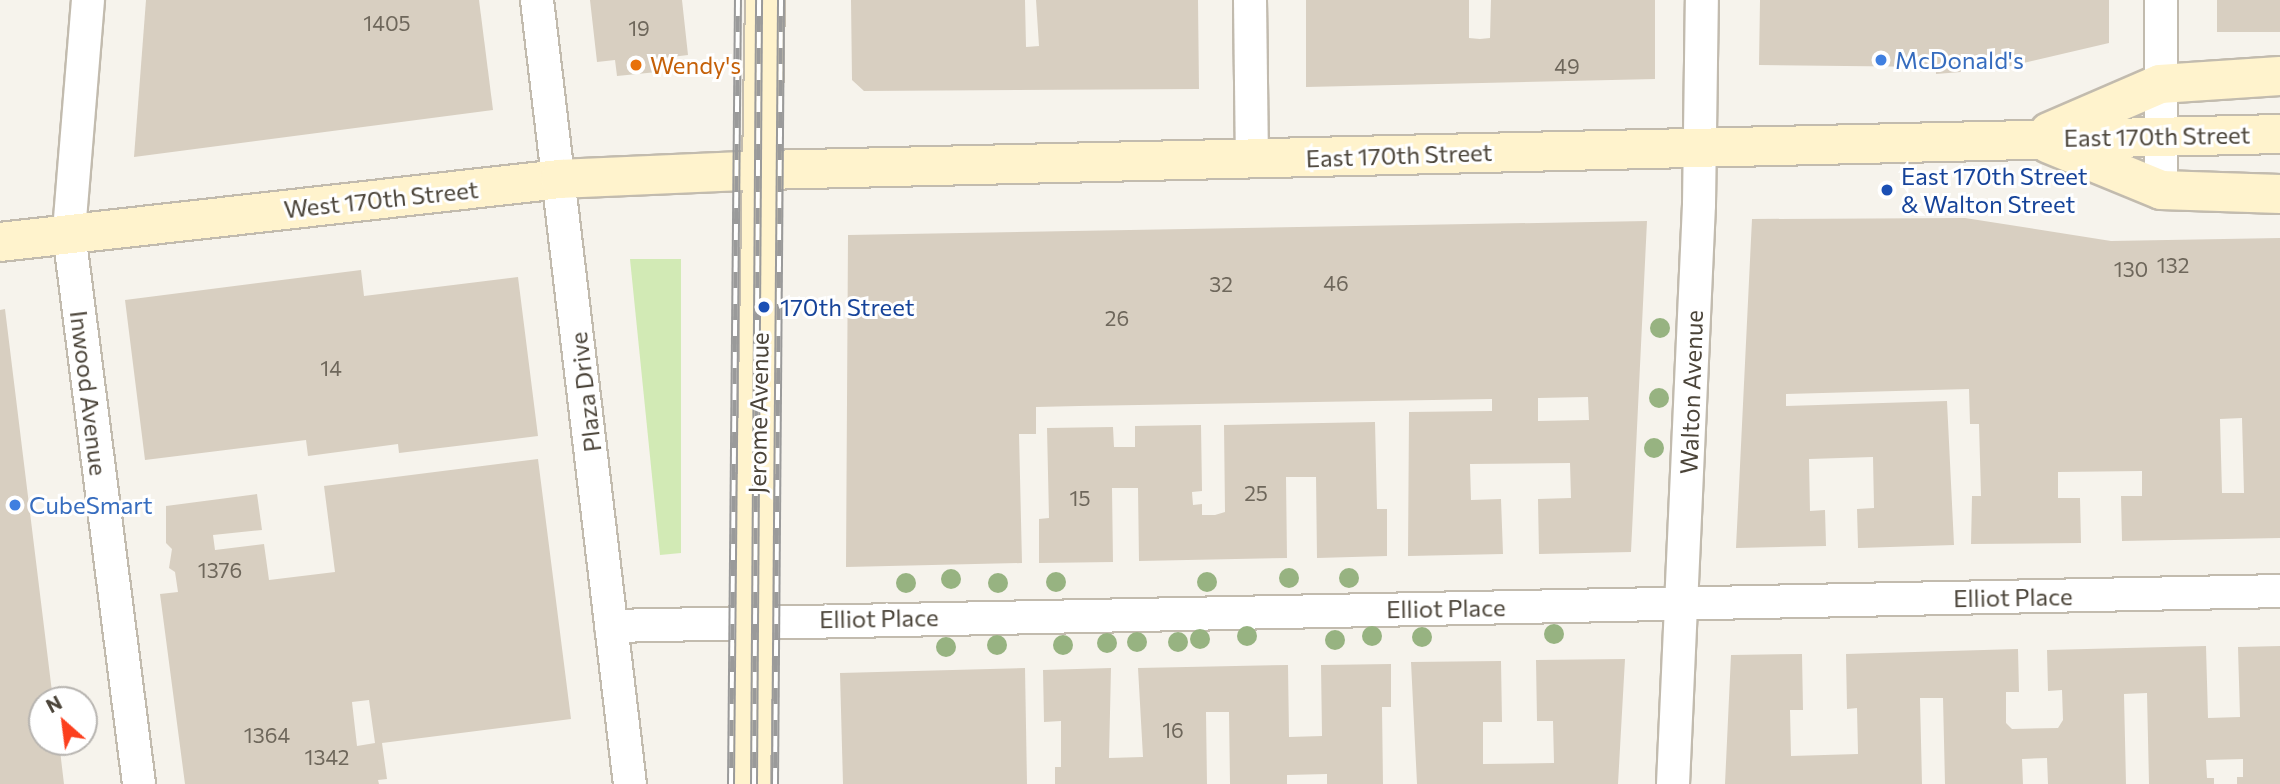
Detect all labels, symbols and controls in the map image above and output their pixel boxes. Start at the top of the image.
house number: 1405 [363,10,411,36]
house number: 19 [628,15,650,41]
place label: McDonald's [1895,46,2024,74]
place label: Wendy's [650,51,741,79]
marker: McDonald's [1873,52,1889,68]
house number: 49 [1554,53,1580,79]
marker: Wendy's [628,57,644,73]
street label: East 170th Street [2063,120,2251,152]
street label: East 170th Street [1305,137,1493,173]
place label: East 170th Street & Walton Street [1901,162,2088,218]
street label: West 170th Street [282,174,480,224]
marker: East 170th Street & Walton Street [1879,182,1895,198]
house number: 132 [2157,252,2189,278]
house number: 130 [2114,256,2148,282]
house number: 46 [1323,270,1349,296]
house number: 32 [1209,271,1233,297]
place label: 170th Street [780,293,915,321]
marker: 170th Street [754,297,774,317]
house number: 26 [1105,305,1129,331]
street label: Inwood Avenue [65,309,113,477]
street label: Walton Avenue [1674,309,1708,475]
street label: Plaza Drive [563,330,607,454]
street label: Jerome Avenue [742,332,774,494]
house number: 14 [320,355,342,381]
house number: 25 [1244,480,1268,506]
house number: 15 [1069,485,1091,511]
place label: CubeSmart [29,491,153,519]
marker: CubeSmart [7,497,23,513]
house number: 1376 [198,557,242,583]
street label: Elliot Place [1953,582,2073,612]
street label: Elliot Place [1386,593,1506,623]
street label: Elliot Place [819,603,939,633]
north arrow [28,686,98,756]
text: N [42,690,66,717]
house number: 16 [1162,717,1184,743]
house number: 1364 [244,722,290,748]
house number: 1342 [305,744,349,770]

